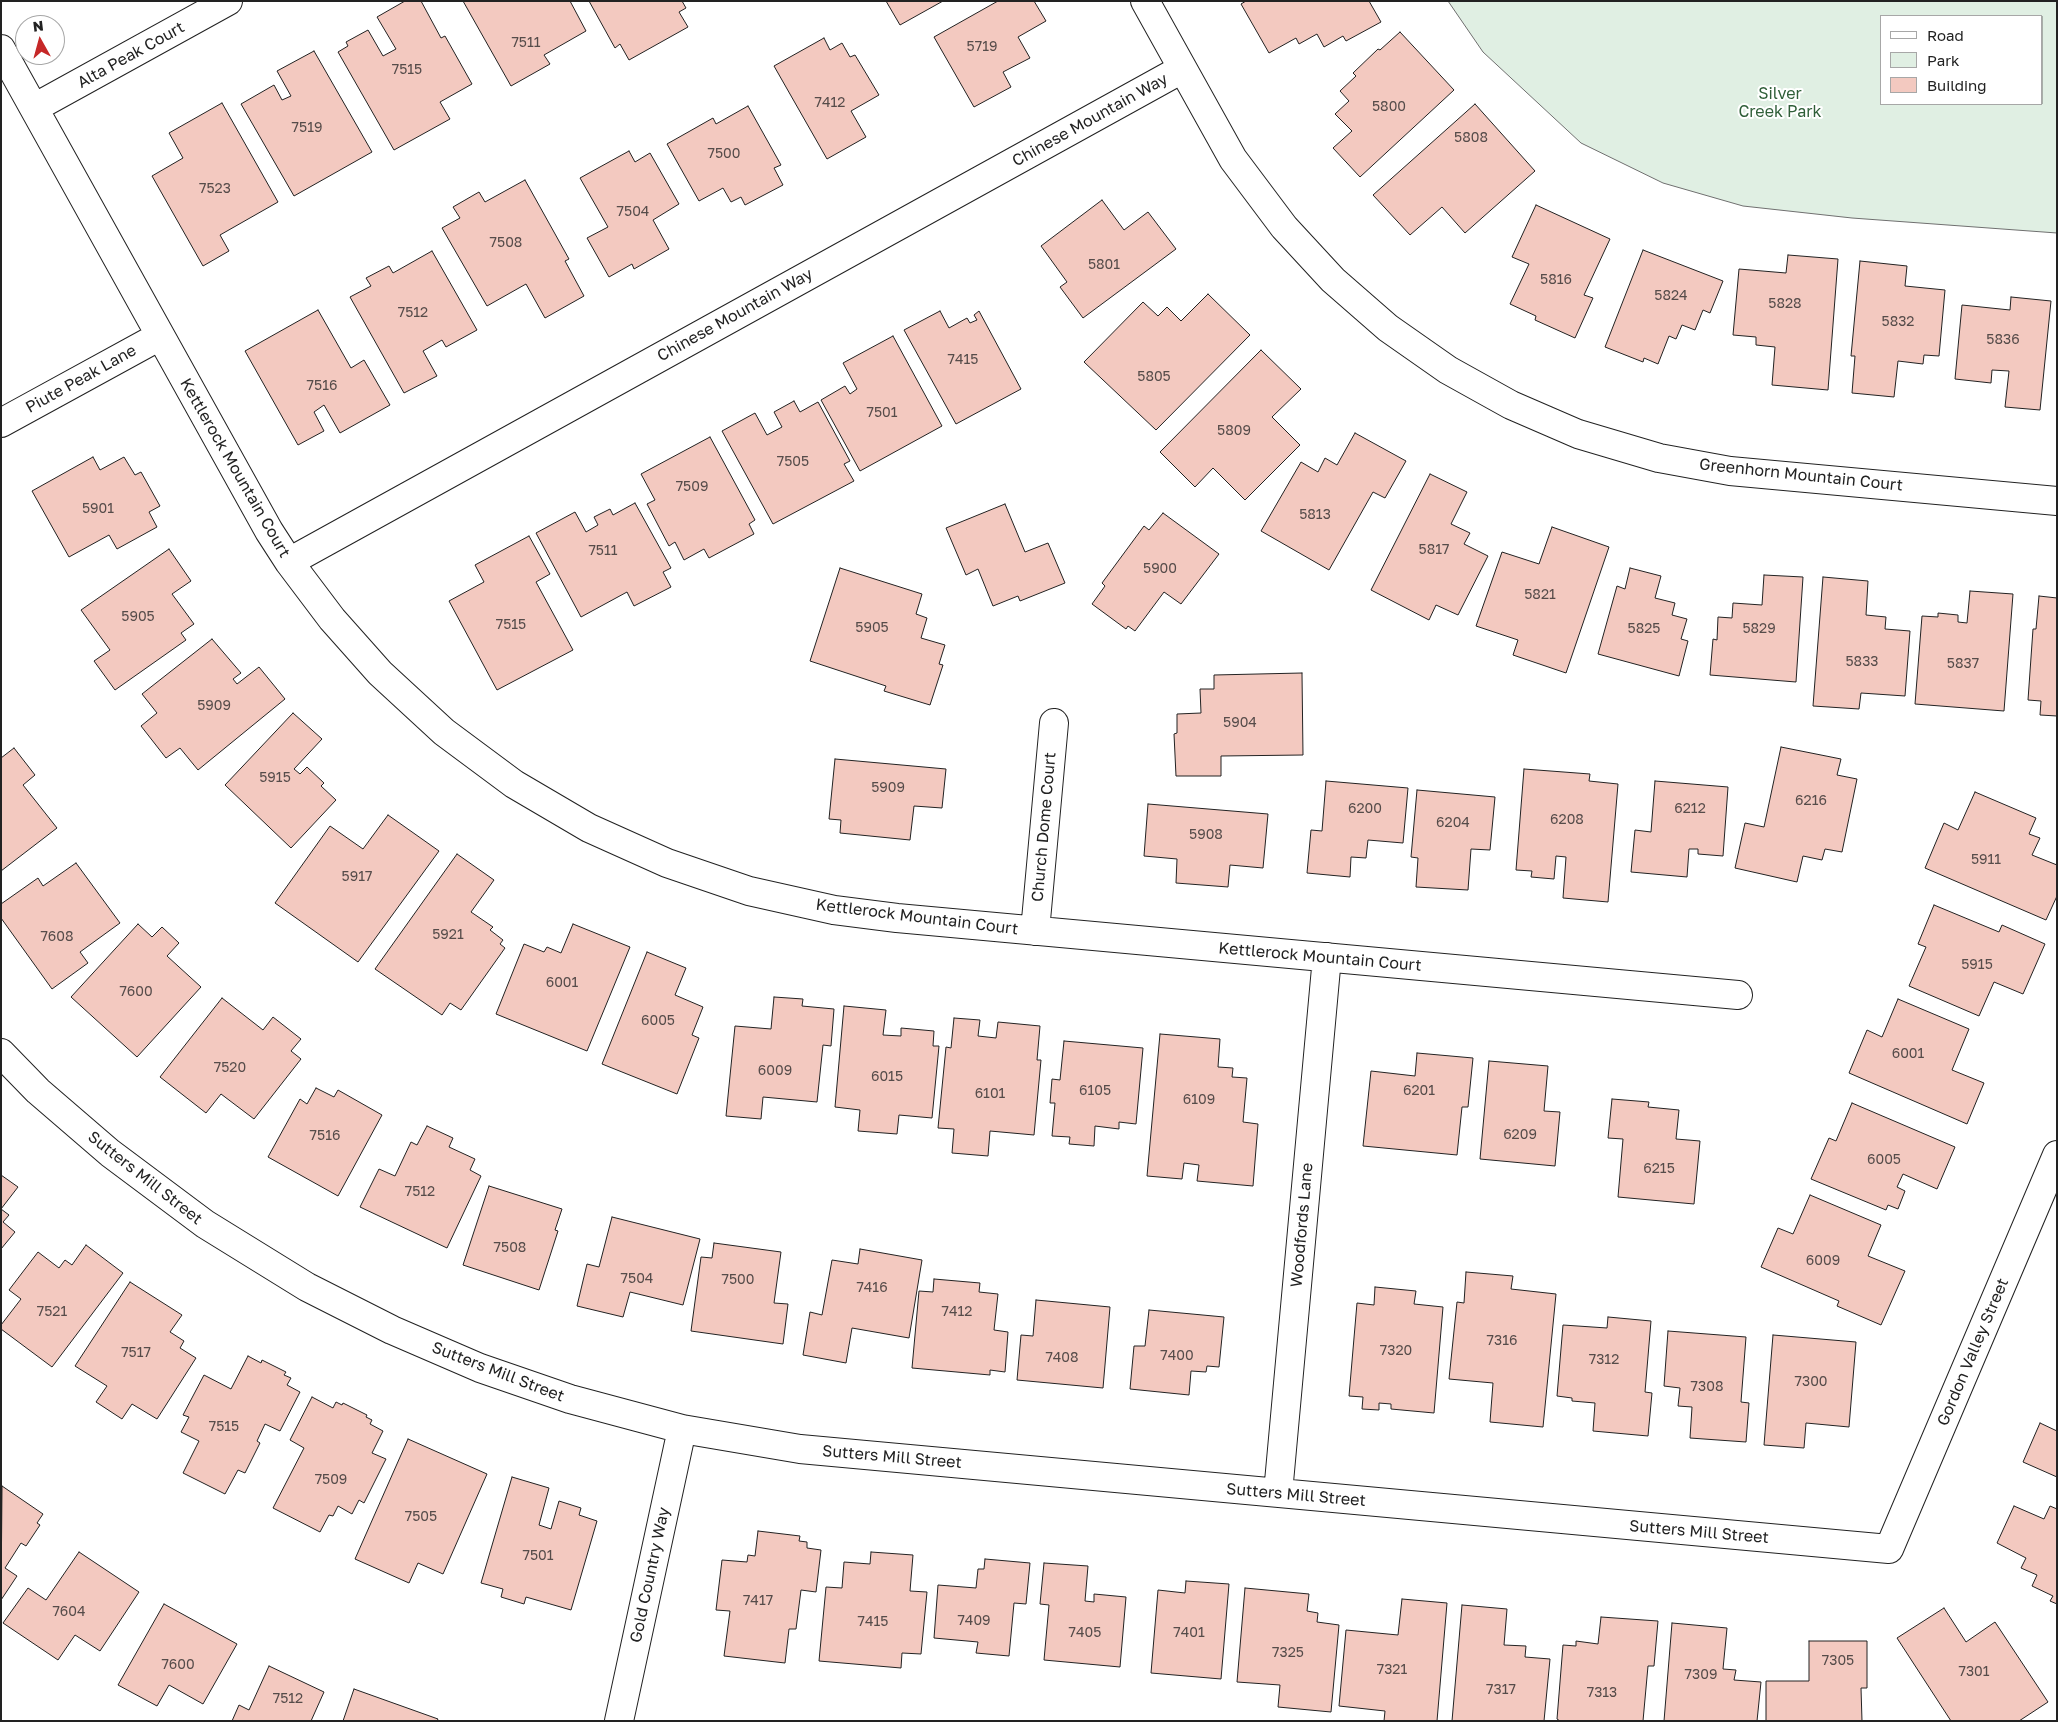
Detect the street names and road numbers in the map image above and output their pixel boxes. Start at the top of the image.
street label: Alta Peak Court [74,18,188,92]
street label: Chinese Mountain Way [1009,69,1171,171]
street label: Chinese Mountain Way [654,264,816,366]
street label: Piute Peak Lane [22,341,140,417]
street label: Kettlerock Mountain Court [176,375,294,561]
street label: Greenhorn Mountain Court [1698,455,1904,495]
street label: Church Dome Court [1028,751,1060,903]
street label: Kettlerock Mountain Court [815,895,1019,939]
street label: Kettlerock Mountain Court [1218,939,1422,975]
street label: Sutters Mill Street [84,1127,206,1229]
street label: Woodfords Lane [1287,1162,1317,1288]
street label: Gordon Valley Street [1933,1275,2013,1429]
street label: Sutters Mill Street [429,1338,567,1406]
street label: Sutters Mill Street [821,1441,963,1473]
street label: Sutters Mill Street [1225,1479,1367,1511]
street label: Gold Country Way [626,1506,674,1644]
street label: Sutters Mill Street [1628,1516,1770,1548]

